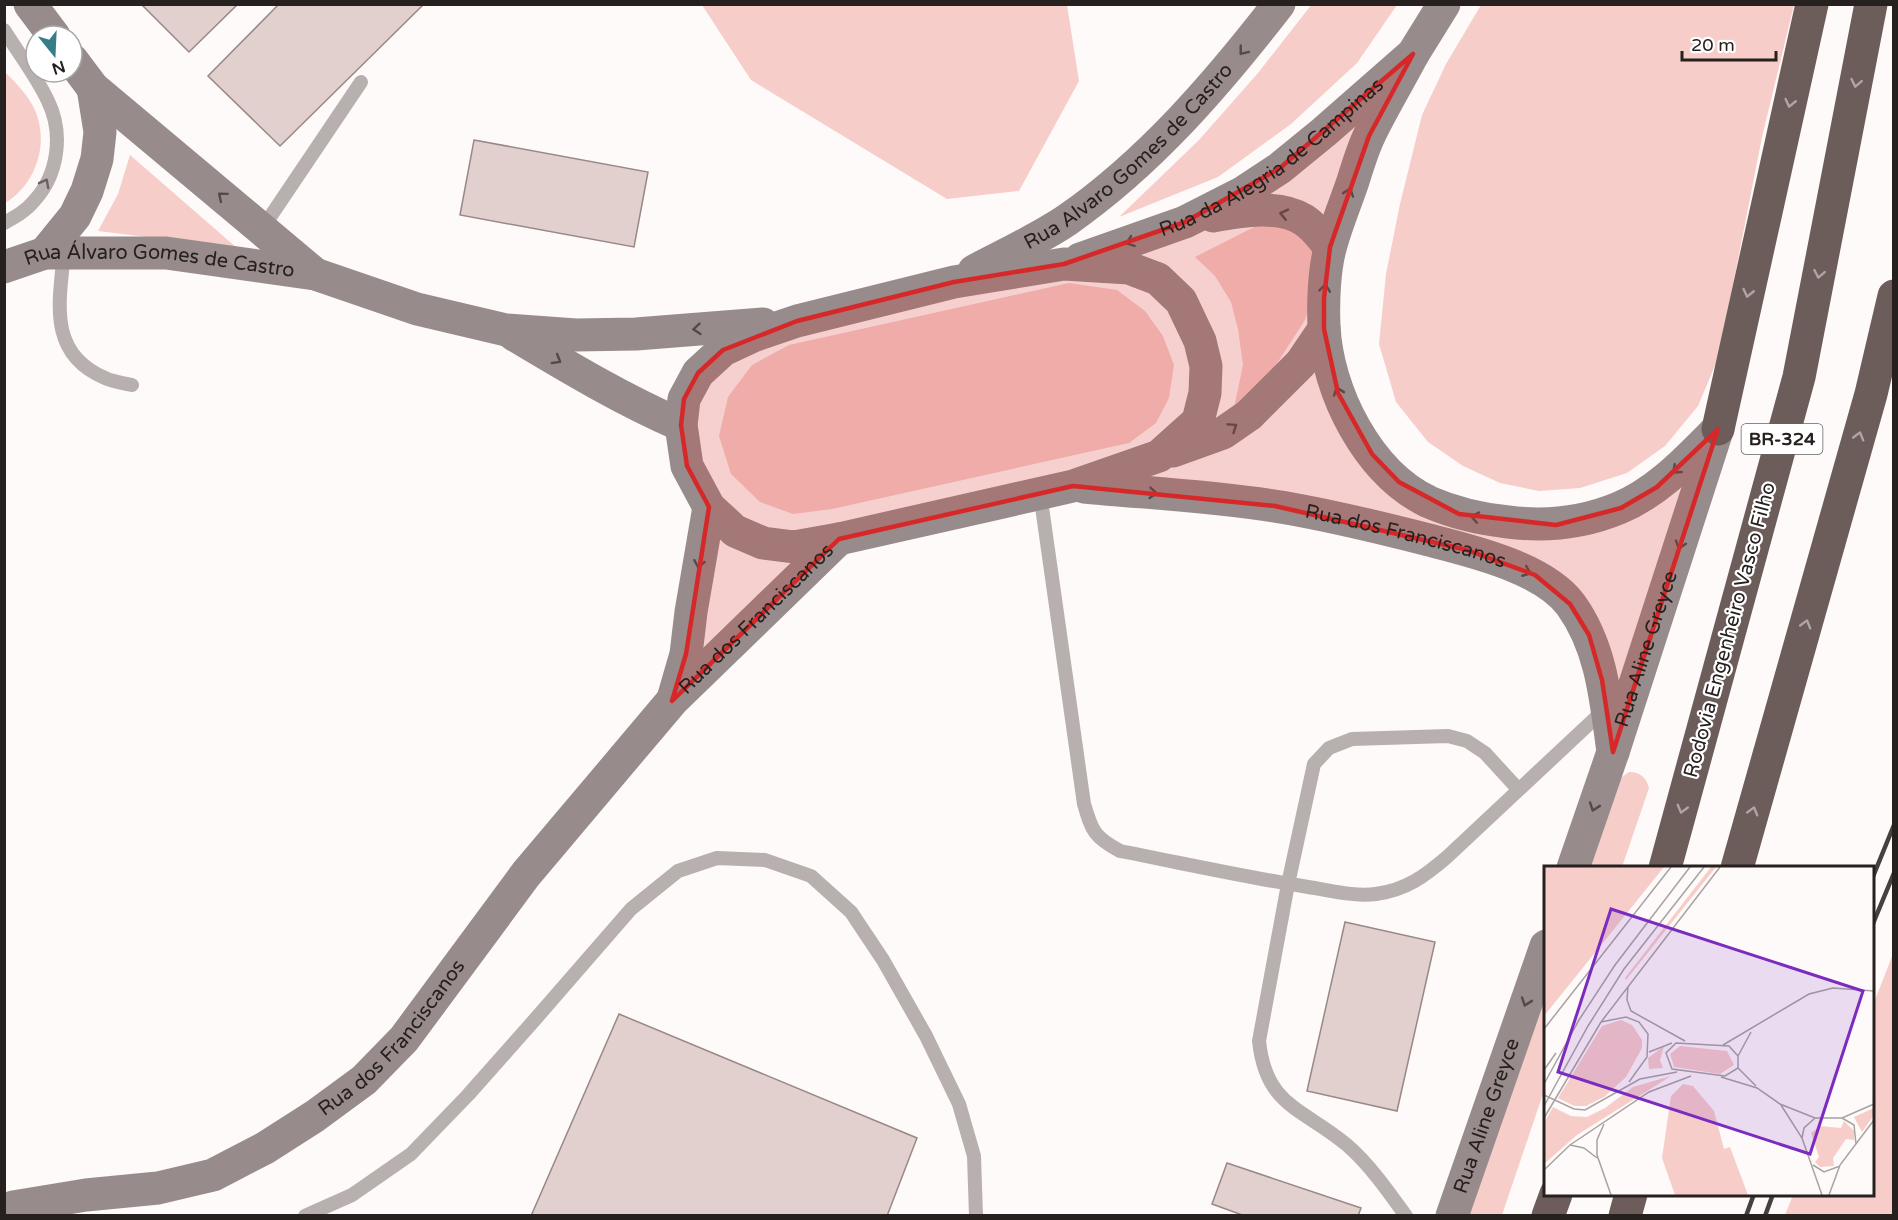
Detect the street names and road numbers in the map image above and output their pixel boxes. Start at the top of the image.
street label: Rua Alvaro Gomes de Castro [1020,59,1238,255]
street label: Rua da Alegria de Campinas [1156,73,1389,242]
street label: Rua Álvaro Gomes de Castro [21,240,296,283]
road number: BR-324 [1742,424,1822,454]
street label: Rodovia Engenheiro Vasco Filho [1679,480,1781,780]
street label: Rua dos Franciscanos [1303,500,1509,574]
street label: Rua dos Franciscanos [674,539,839,700]
street label: Rua Aline Greyce [1610,568,1683,730]
street label: Rua dos Franciscanos [314,955,470,1121]
street label: Rua Aline Greyce [1449,1035,1525,1197]

